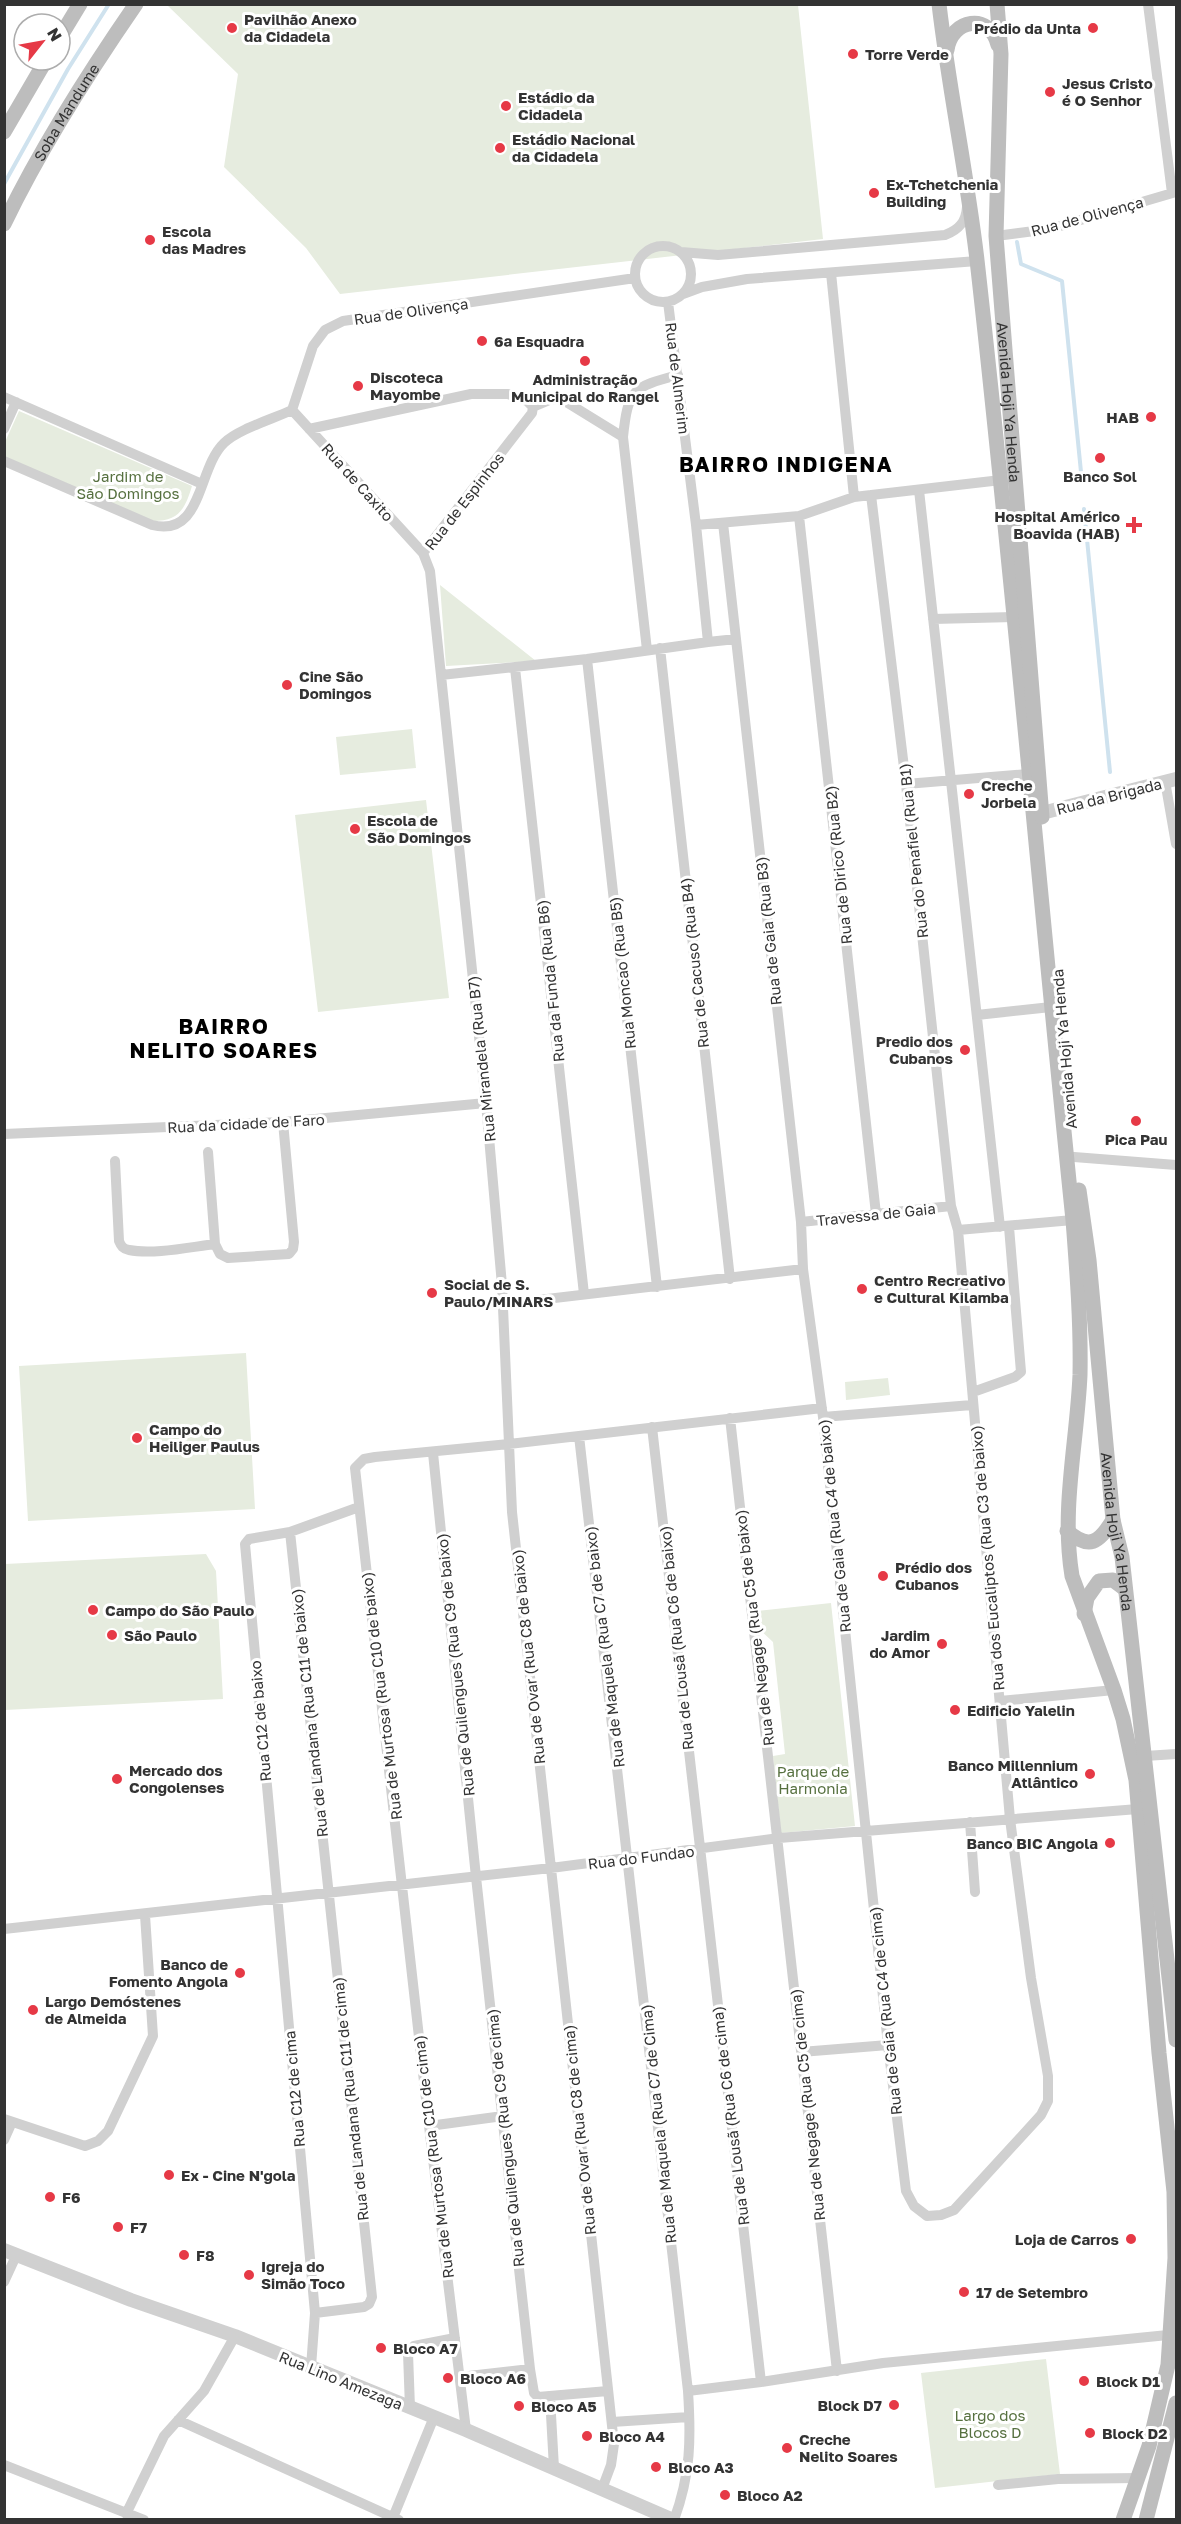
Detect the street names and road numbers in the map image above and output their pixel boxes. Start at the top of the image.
street label: Soba Mandume [30,60,103,164]
street label: Rua de Olivença [1029,192,1145,240]
street label: Rua de Olivença [353,294,469,328]
street label: Rua de Almerim [662,321,694,435]
street label: Avenida Hoji Ya Henda [994,321,1024,483]
street label: Rua de Caxito [318,439,398,525]
street label: Rua de Espinhos [420,449,508,553]
street label: Rua do Penafiel (Rua B1) [895,763,931,939]
street label: Rua da Brigada [1054,774,1164,818]
street label: Rua de Dirico (Rua B2) [821,785,855,945]
street label: Rua de Gaia (Rua B3) [751,856,785,1006]
street label: Rua de Cacuso (Rua B4) [676,877,712,1049]
street label: Rua Moncao (Rua B5) [605,896,639,1050]
street label: Rua da Funda (Rua B6) [533,899,567,1063]
street label: Avenida Hoji Ya Henda [1048,968,1080,1130]
street label: Rua Mirandela (Rua B7) [463,975,499,1143]
street label: Rua da cidade de Faro [167,1110,325,1136]
street label: Travessa de Gaia [815,1199,937,1229]
street label: Rua de Gaia (Rua C4 de baixo) [814,1419,854,1633]
street label: Rua dos Eucaliptos (Rua C3 de baixo) [966,1425,1008,1691]
street label: Avenida Hoji Ya Henda [1098,1451,1137,1612]
street label: Rua de Negage (Rua C5 de baixo) [731,1509,777,1747]
street label: Rua de Maquela (Rua C7 de baixo) [580,1525,628,1769]
street label: Rua de Lousã (Rua C6 de baixo) [655,1525,697,1751]
street label: Rua de Quilengues (Rua C9 de baixo) [432,1533,478,1797]
street label: Rua de Ovar (Rua C8 de baixo) [508,1549,548,1765]
street label: Rua de Murtosa (Rua C10 de baixo) [357,1571,405,1821]
street label: Rua de Landana (Rua C11 de baixo) [287,1588,331,1838]
street label: Rua C12 de baixo [246,1660,274,1782]
street label: Rua do Fundao [587,1842,695,1872]
street label: Rua de Gaia (Rua C4 de cima) [865,1906,905,2116]
street label: Rua de Landana (Rua C11 de cima) [328,1976,372,2222]
street label: Rua de Negage (Rua C5 de cima) [786,1988,828,2222]
street label: Rua de Maquela (Rua C7 de Cima) [636,2004,680,2244]
street label: Rua de Lousã (Rua C6 de cima) [708,2005,752,2227]
street label: Rua de Quilengues (Rua C9 de cima) [482,2008,528,2268]
street label: Rua de Ovar (Rua C8 de cima) [559,2024,599,2236]
street label: Rua C12 de cima [280,2030,308,2148]
street label: Rua de Murtosa (Rua C10 de cima) [409,2034,457,2280]
street label: Rua Lino Amezaga [277,2347,405,2413]

